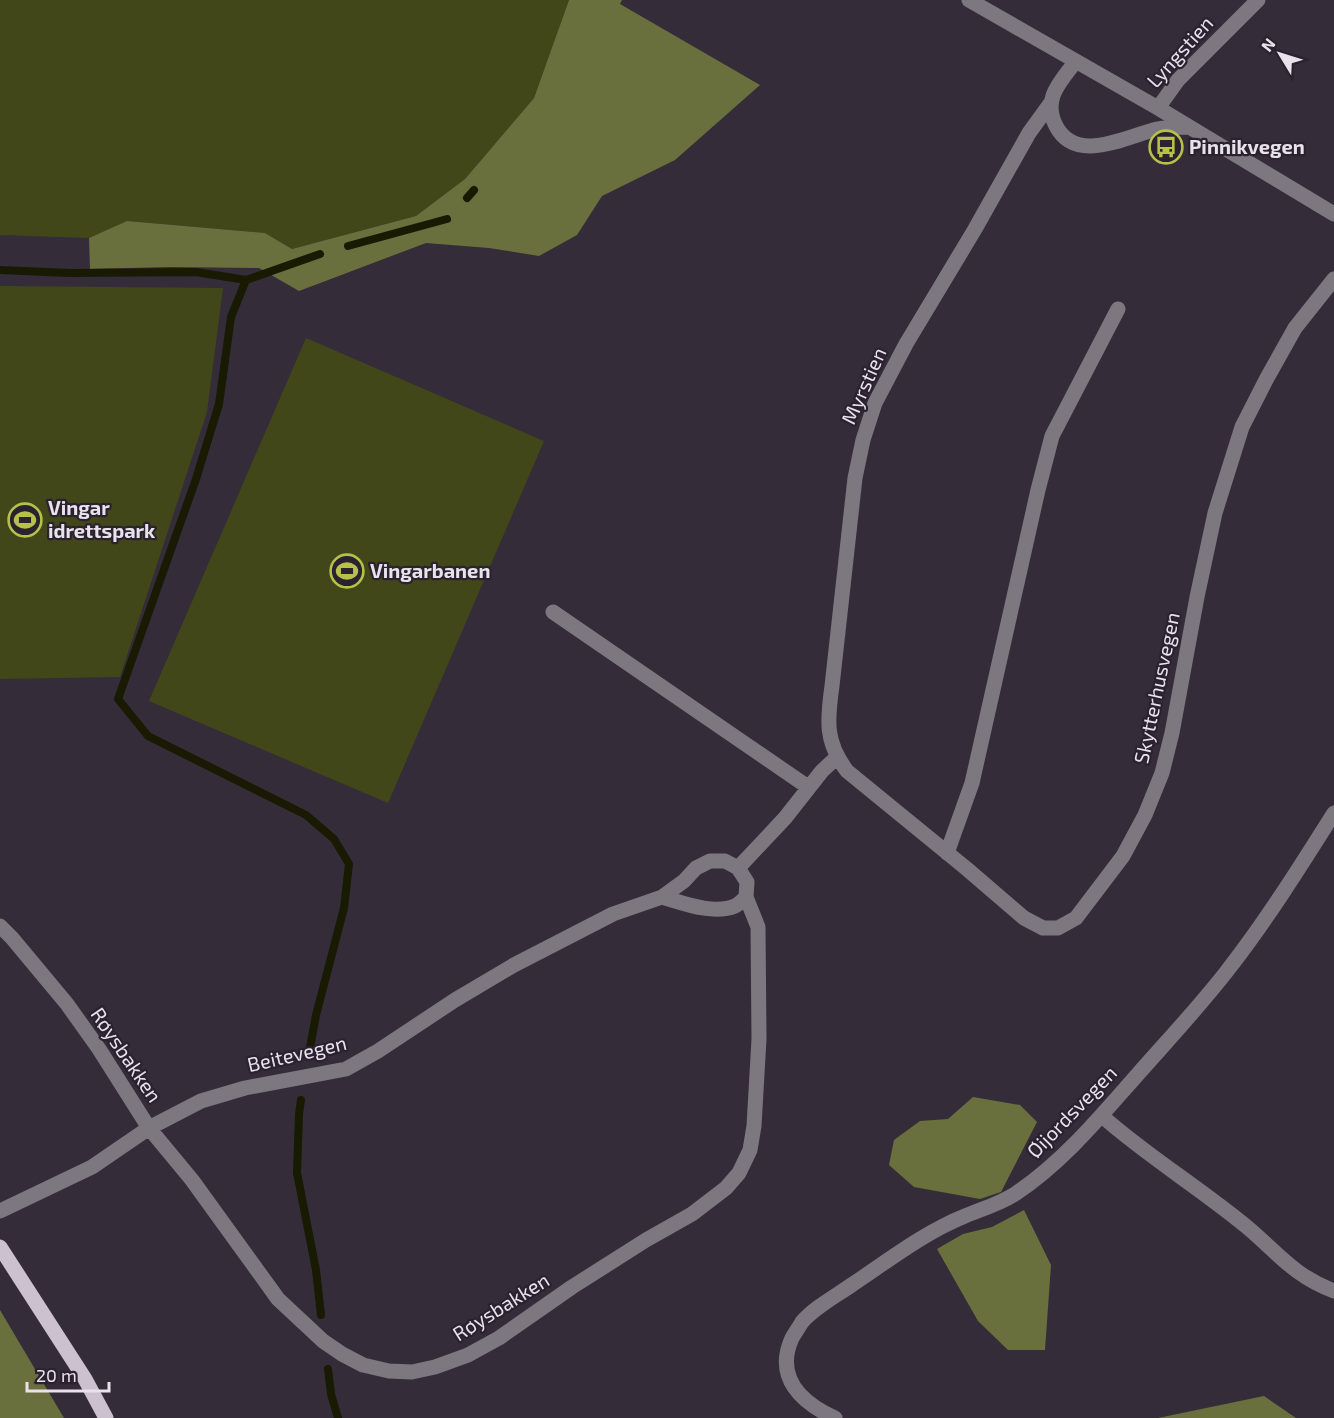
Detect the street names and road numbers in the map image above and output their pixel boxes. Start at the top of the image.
street label: Lyngstien [1141,11,1217,92]
street label: Myrstien [836,344,891,428]
street label: Skytterhusvegen [1128,610,1184,765]
street label: Røysbakken [86,1002,167,1106]
street label: Beitevegen [245,1030,349,1076]
street label: Øijordsvegen [1021,1060,1121,1162]
street label: Røysbakken [448,1267,553,1345]

